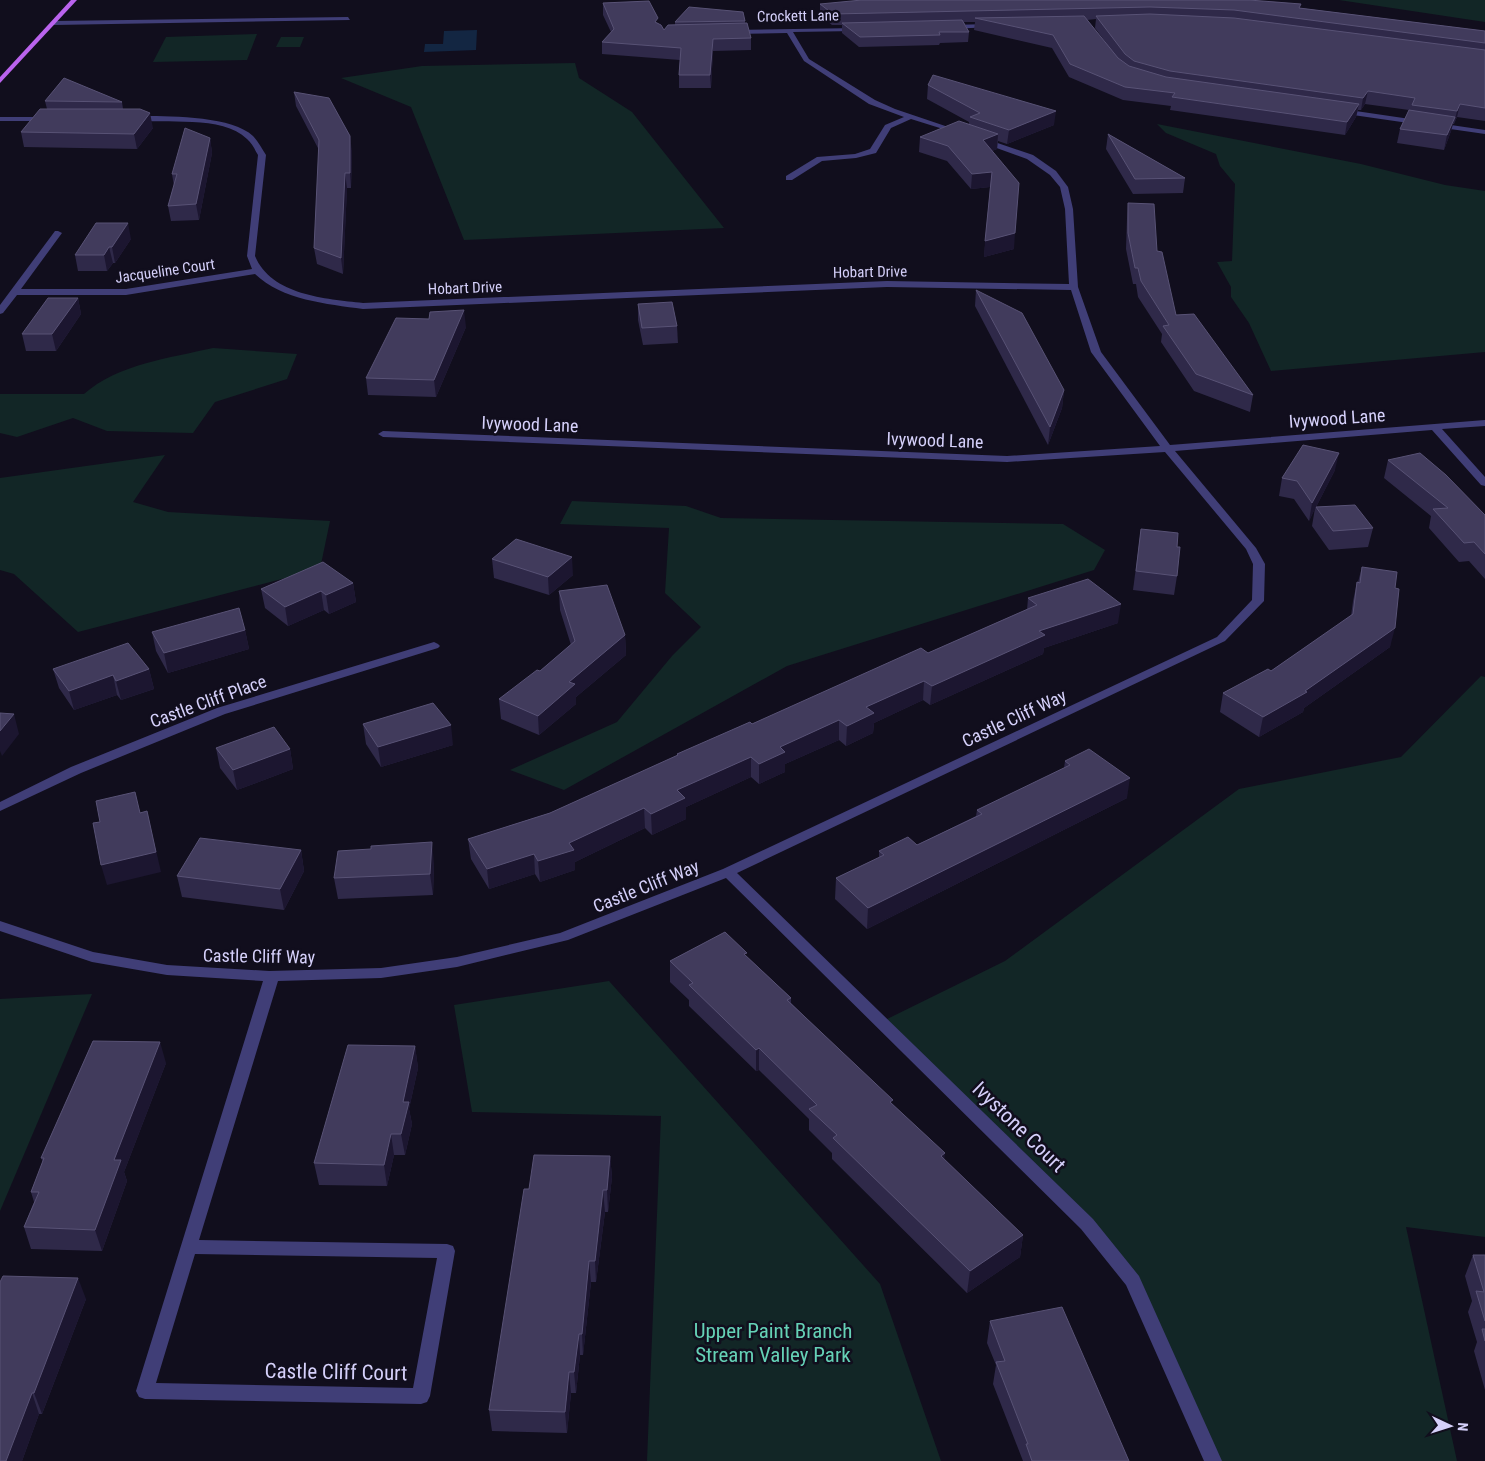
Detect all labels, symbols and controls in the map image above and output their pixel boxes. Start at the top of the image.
street label: Crockett Lane [757,6,839,26]
street label: Jacqueline Court [114,255,216,287]
street label: Hobart Drive [833,262,907,282]
street label: Hobart Drive [428,278,502,298]
street label: Ivywood Lane [1288,404,1386,432]
street label: Ivywood Lane [481,412,579,436]
street label: Ivywood Lane [886,428,984,452]
street label: Castle Cliff Place [147,670,269,732]
street label: Castle Cliff Way [959,685,1070,751]
street label: Castle Cliff Way [590,855,703,917]
street label: Castle Cliff Way [203,945,316,967]
street label: Ivystone Court [968,1077,1070,1177]
park label: Upper Paint Branch Stream Valley Park [694,1319,852,1367]
street label: Castle Cliff Court [264,1359,408,1385]
north arrow [1425,1401,1475,1451]
text: N [1455,1422,1471,1432]

